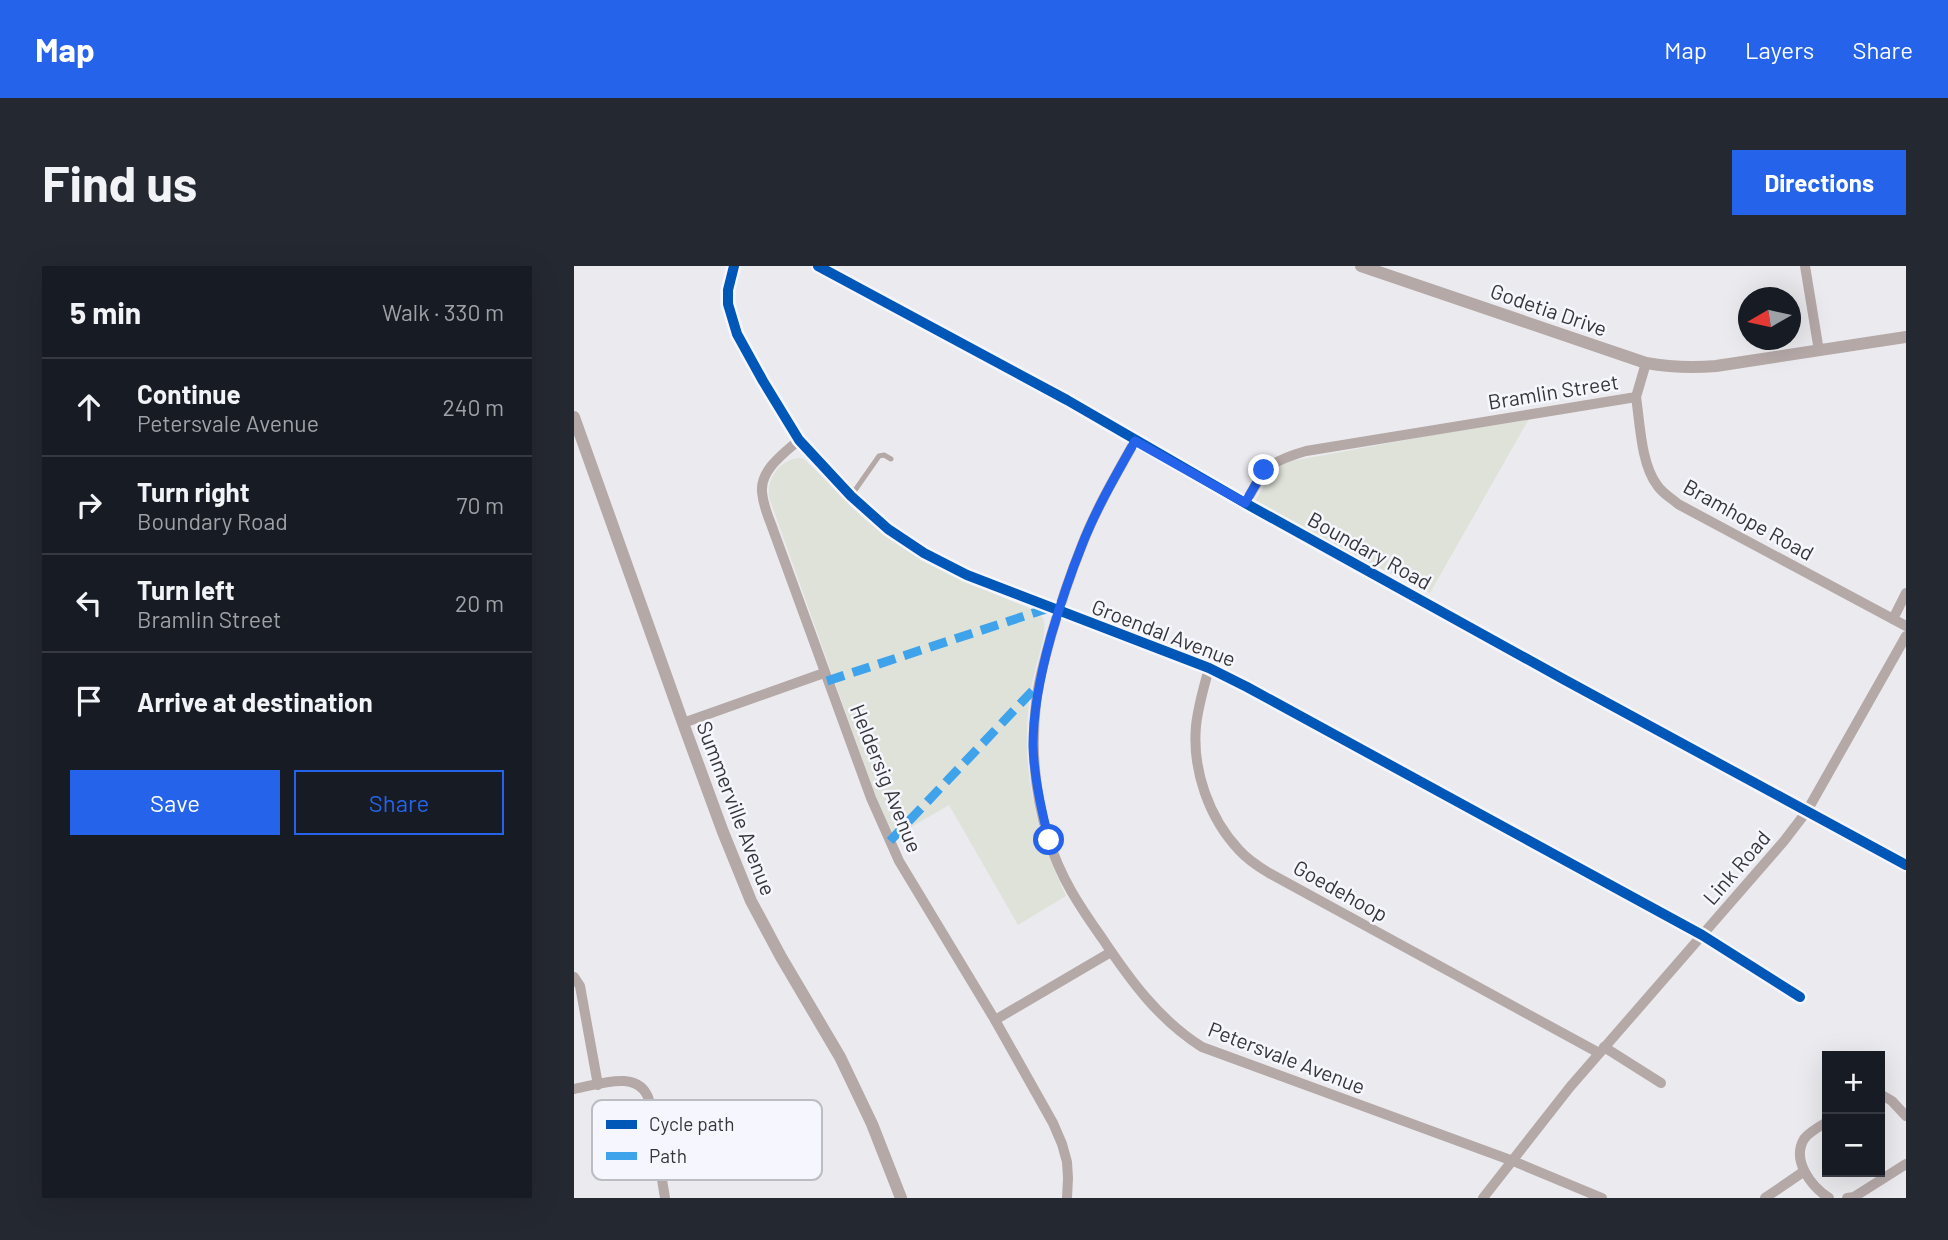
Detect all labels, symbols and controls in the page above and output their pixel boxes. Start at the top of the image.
text: Map [35,29,95,69]
text: Map [1664,35,1707,64]
text: Layers [1745,35,1814,64]
text: Share [1852,35,1913,64]
button: Directions [1732,150,1906,215]
text: Find us [42,153,197,212]
street label: Godetia Drive [1487,277,1611,341]
north arrow [1738,287,1801,350]
text: 5 min [70,294,141,330]
text: Walk · 330 m [382,298,504,326]
street label: Bramlin Street [1486,368,1620,414]
text: Continue [137,378,241,409]
icon: ahead [70,388,108,426]
text: 240 m [442,393,504,421]
text: Petersvale Avenue [137,409,319,437]
route end [1248,454,1279,485]
street label: Bramhope Road [1680,473,1818,565]
text: Turn right [137,476,250,507]
icon: right [70,486,108,524]
text: 70 m [457,491,504,519]
street label: Boundary Road [1304,506,1436,594]
text: Boundary Road [137,507,288,535]
text: Turn left [137,574,235,605]
icon: left [70,584,108,622]
text: 20 m [455,589,504,617]
street label: Groendal Avenue [1088,593,1240,671]
text: Bramlin Street [137,605,281,633]
icon: arrive [70,682,108,720]
text: Arrive at destination [137,686,373,717]
street label: Heldersig Avenue [846,700,928,856]
street label: Summerville Avenue [692,717,782,899]
button: Save [70,770,280,835]
button: Share [294,770,504,835]
route start [1033,824,1064,855]
street label: Link Road [1697,825,1775,909]
street label: Goedehoop [1290,854,1392,926]
street label: Petersvale Avenue [1205,1016,1369,1098]
map controls [1822,1051,1885,1177]
button: + [1822,1051,1885,1114]
legend [592,1100,822,1180]
text: Cycle path [649,1112,734,1135]
button: − [1822,1114,1885,1177]
text: Path [649,1144,687,1167]

